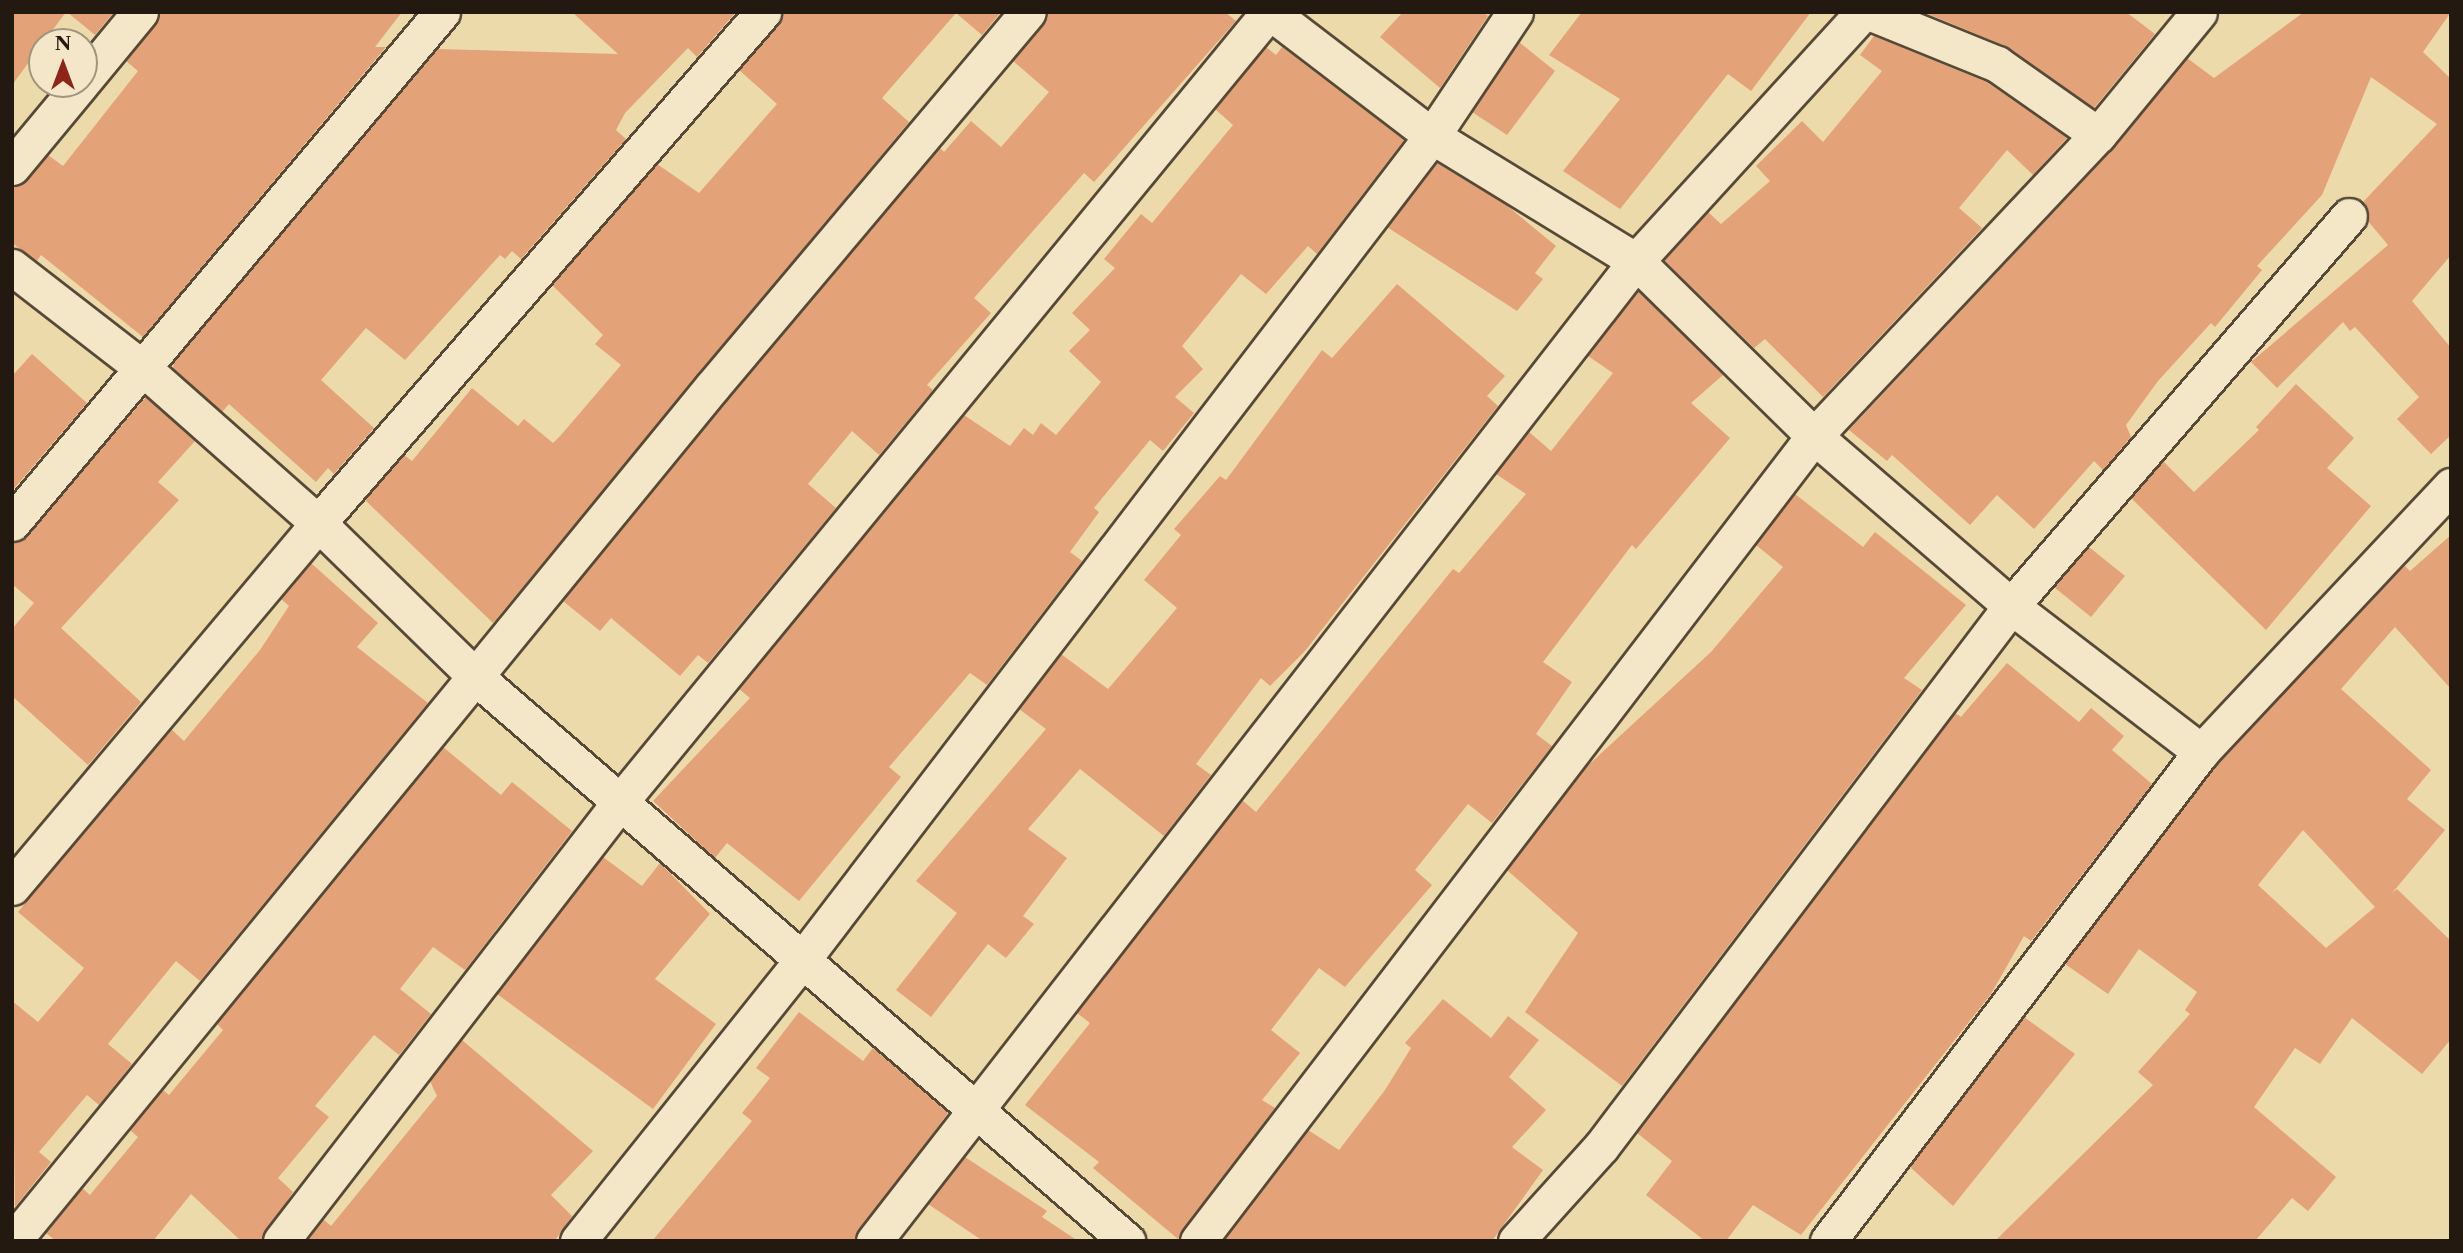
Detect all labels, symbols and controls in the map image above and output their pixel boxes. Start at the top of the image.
north arrow [28,28,98,98]
text: N [55,32,71,55]

